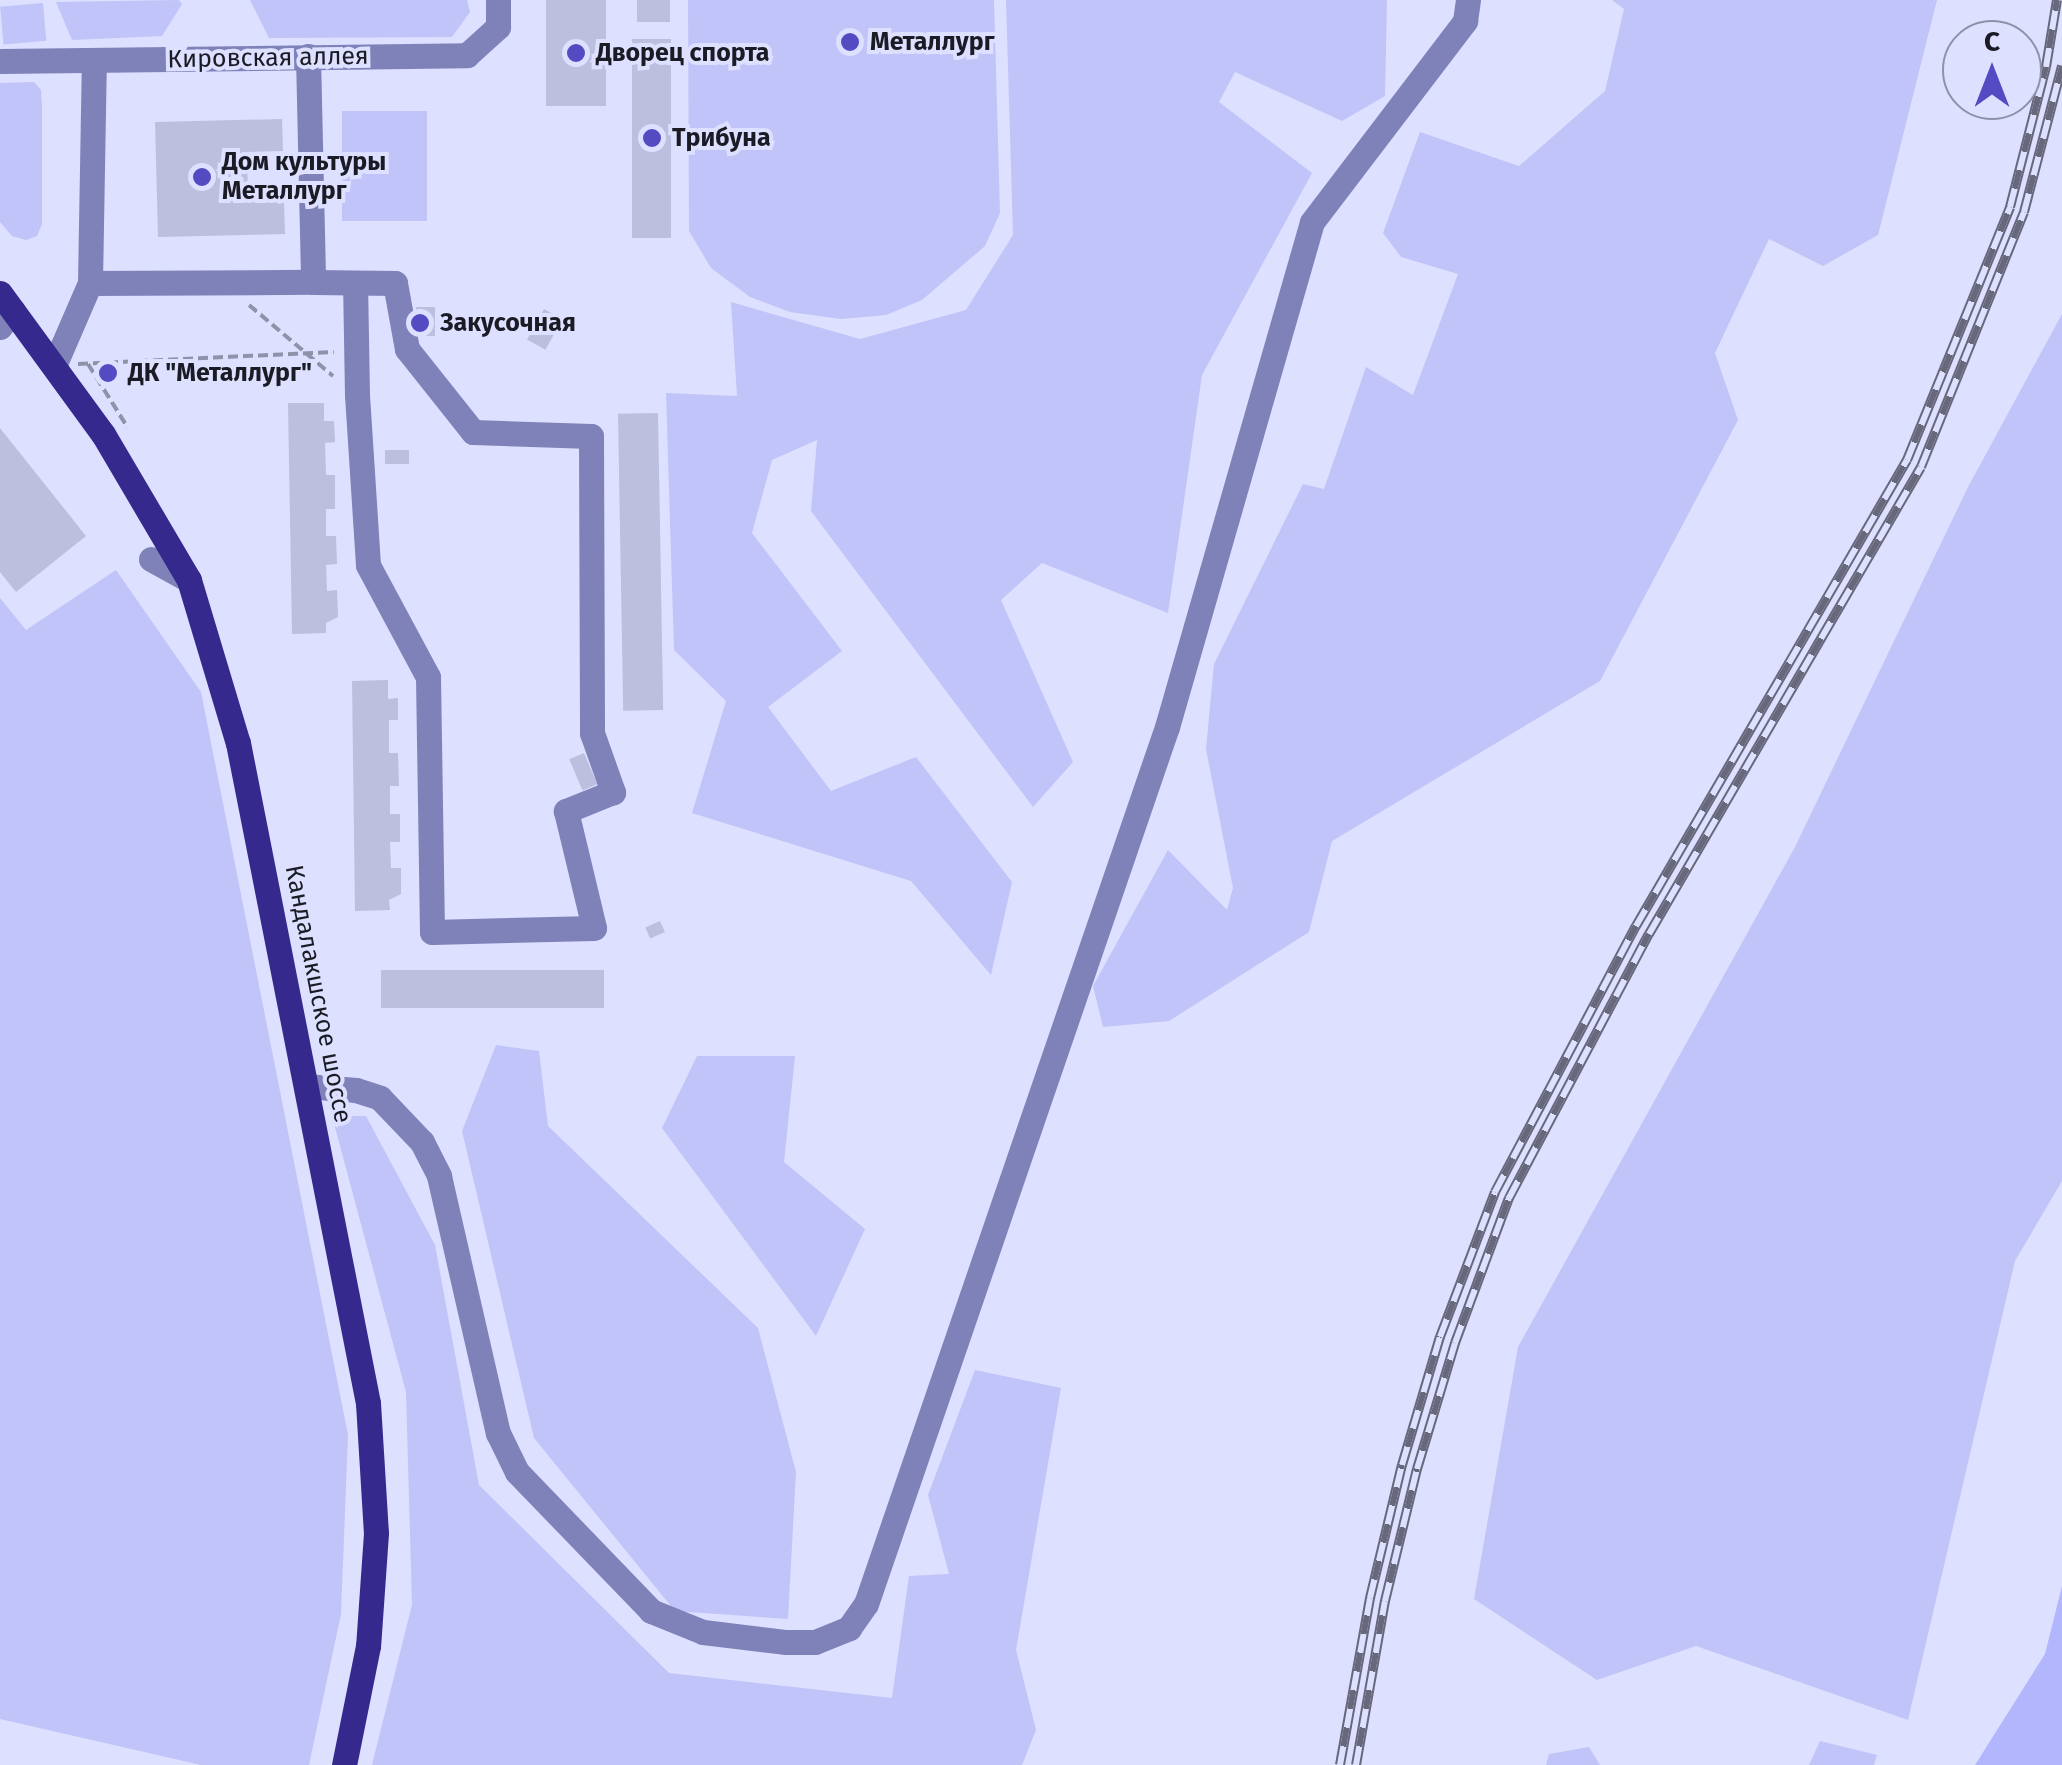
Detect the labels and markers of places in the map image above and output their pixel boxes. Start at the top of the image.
place label: Металлург [870,27,995,57]
marker: Металлург [839,31,861,53]
place label: Дворец спорта [596,38,770,68]
marker: Дворец спорта [565,42,587,64]
place label: Трибуна [672,123,771,153]
marker: Трибуна [641,127,663,149]
place label: Дом культуры Металлург [222,148,386,207]
marker: Дом культуры Металлург [191,166,213,188]
place label: Закусочная [440,308,576,338]
marker: Закусочная [409,312,431,334]
place label: ДК "Металлург" [128,358,312,388]
marker: ДК "Металлург" [97,362,119,384]

